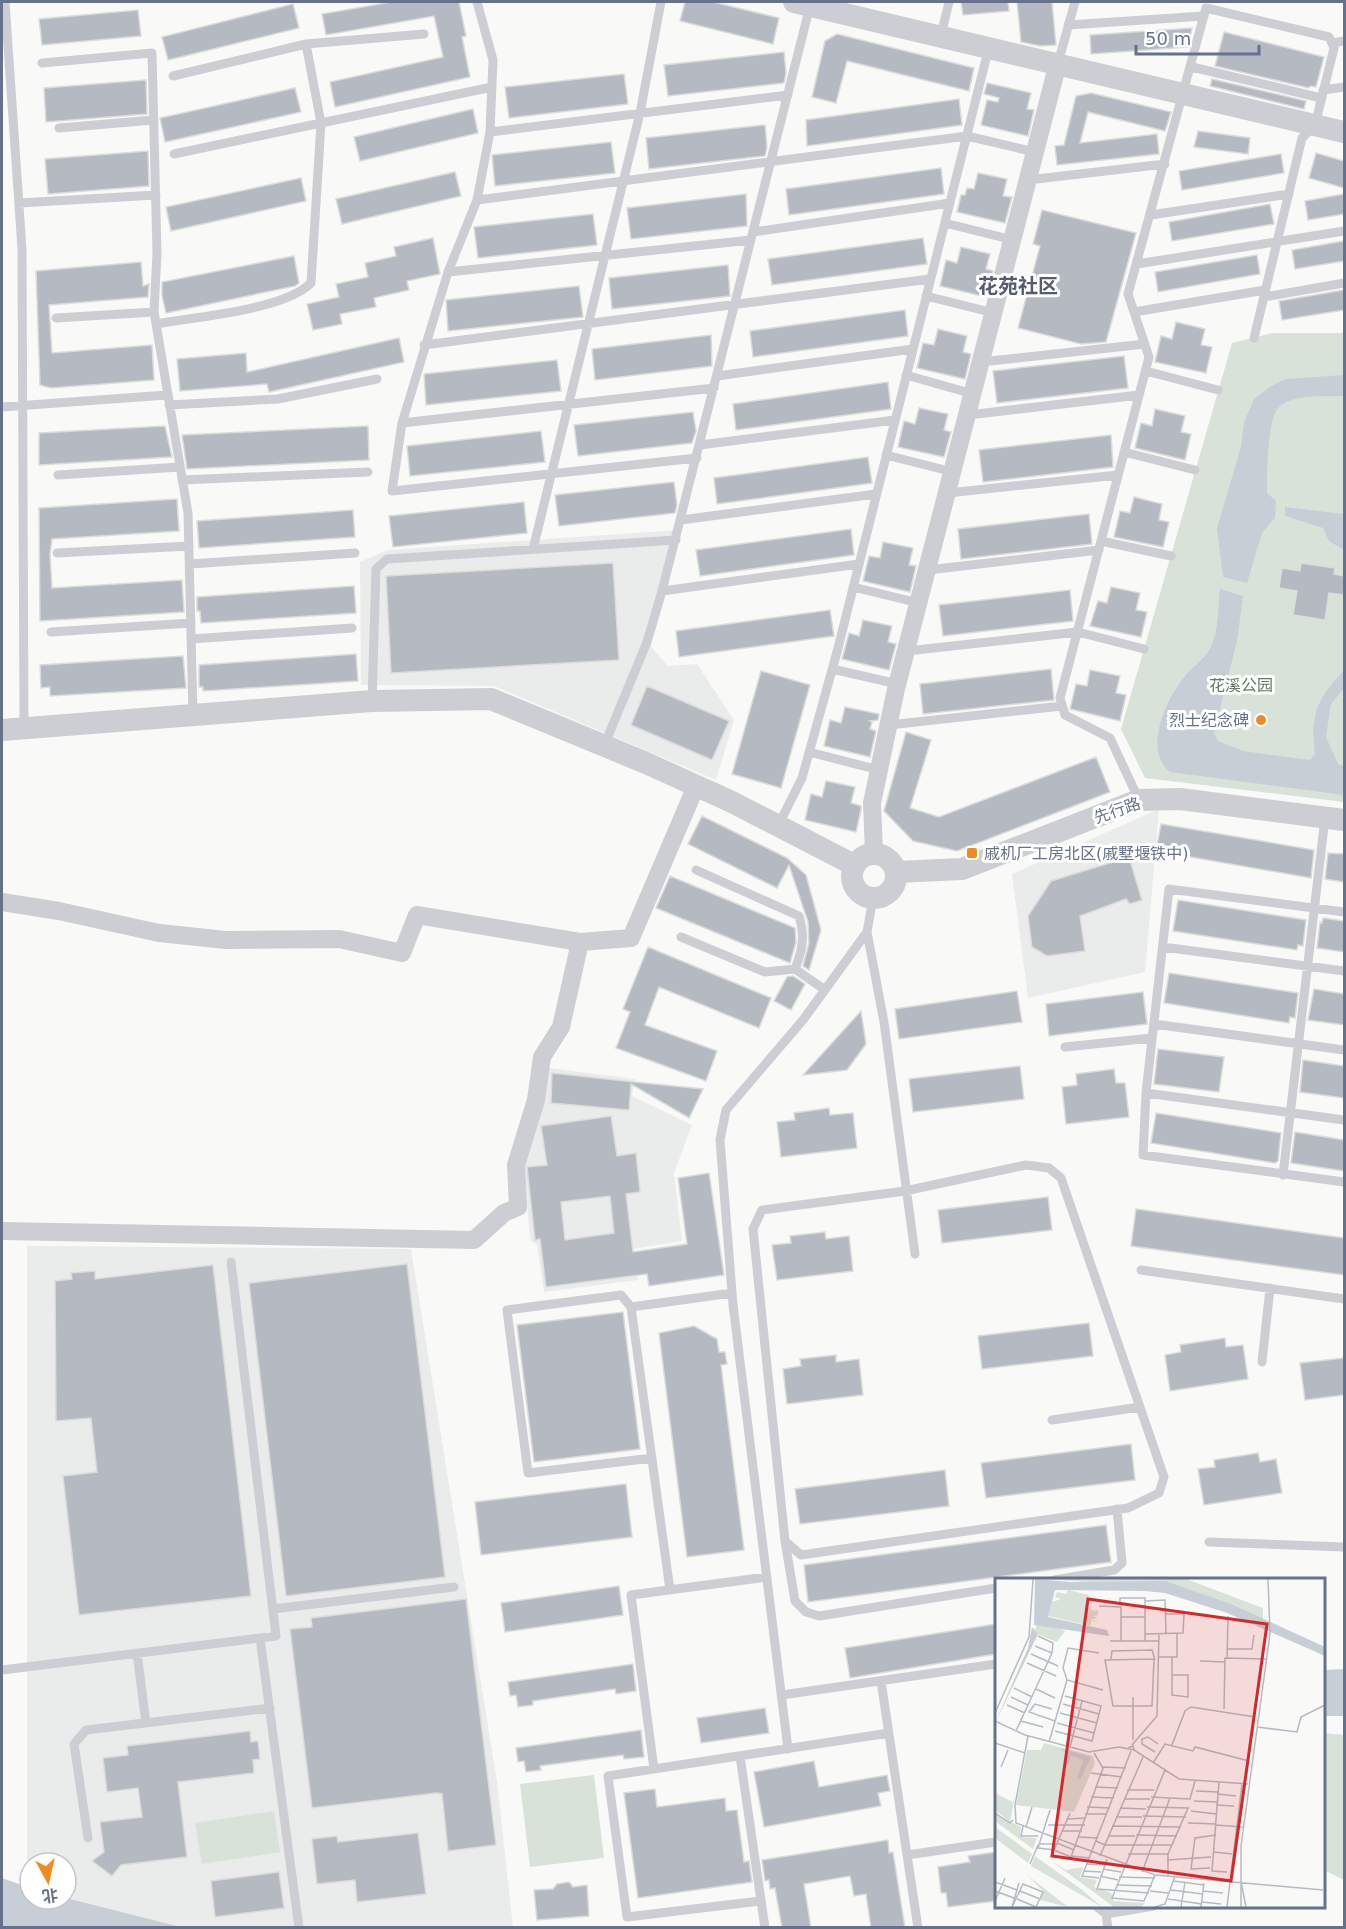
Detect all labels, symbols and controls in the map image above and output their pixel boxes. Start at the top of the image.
scale bar [1136,18,1259,56]
text: 50 m [1145,28,1191,49]
district label: 花苑社区 [978,274,1058,298]
park label: 花溪公园 [1209,676,1273,695]
place label: 烈士纪念碑 [1169,711,1249,730]
marker: 烈士纪念碑 [1254,713,1268,727]
street label: 先行路 [1091,794,1143,827]
place label: 戚机厂工房北区(戚墅堰铁中) [984,844,1189,863]
marker: 戚机厂工房北区(戚墅堰铁中) [965,846,979,860]
inset map [995,1578,1325,1908]
north arrow [18,1851,78,1911]
text: 北 [41,1885,59,1906]

